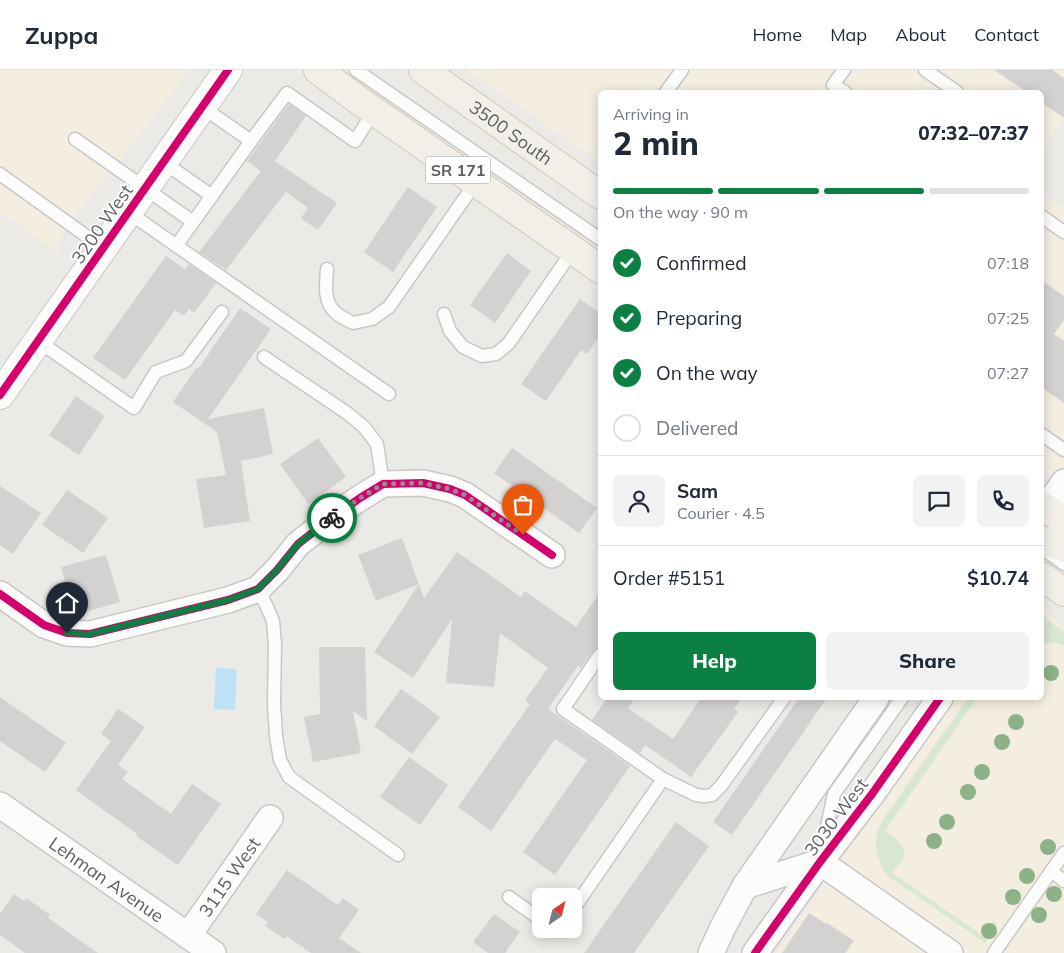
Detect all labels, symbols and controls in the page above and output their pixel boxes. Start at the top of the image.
text: Zuppa [25,20,98,50]
text: Home [752,23,802,46]
text: Map [830,23,867,46]
text: About [895,23,946,46]
text: Contact [974,23,1039,46]
street label: 3500 South [465,95,557,170]
text: Arriving in [613,104,689,124]
text: 07:32–07:37 [918,121,1029,145]
text: 2 min [613,123,699,163]
road number: SR 171 [426,156,490,184]
street label: 3200 West [66,180,138,268]
text: On the way · 90 m [613,202,748,222]
icon: check [613,249,641,277]
text: Confirmed [656,251,747,275]
text: 07:18 [987,253,1029,273]
icon: check [613,304,641,332]
text: Preparing [656,306,742,330]
text: 07:25 [987,308,1029,328]
icon: check [613,359,641,387]
text: On the way [656,361,758,385]
text: 07:27 [987,363,1029,383]
text: Delivered [656,416,738,440]
button: person [613,475,665,527]
button: chat [913,475,965,527]
button: phone [977,475,1029,527]
text: Sam [677,479,718,503]
pin [502,484,544,535]
icon: bag [509,491,537,519]
courier [307,493,357,543]
text: Courier · 4.5 [677,503,765,523]
icon: bike [318,504,346,532]
text: Order #5151 [613,566,725,590]
text: $10.74 [967,566,1029,590]
pin [46,582,88,633]
icon: home [53,589,81,617]
button: Help [613,632,816,690]
button: Share [826,632,1029,690]
street label: 3030 West [799,773,873,861]
street label: Lehman Avenue [45,831,169,927]
street label: 3115 West [193,833,265,921]
north arrow [532,888,582,938]
map controls [532,888,582,938]

